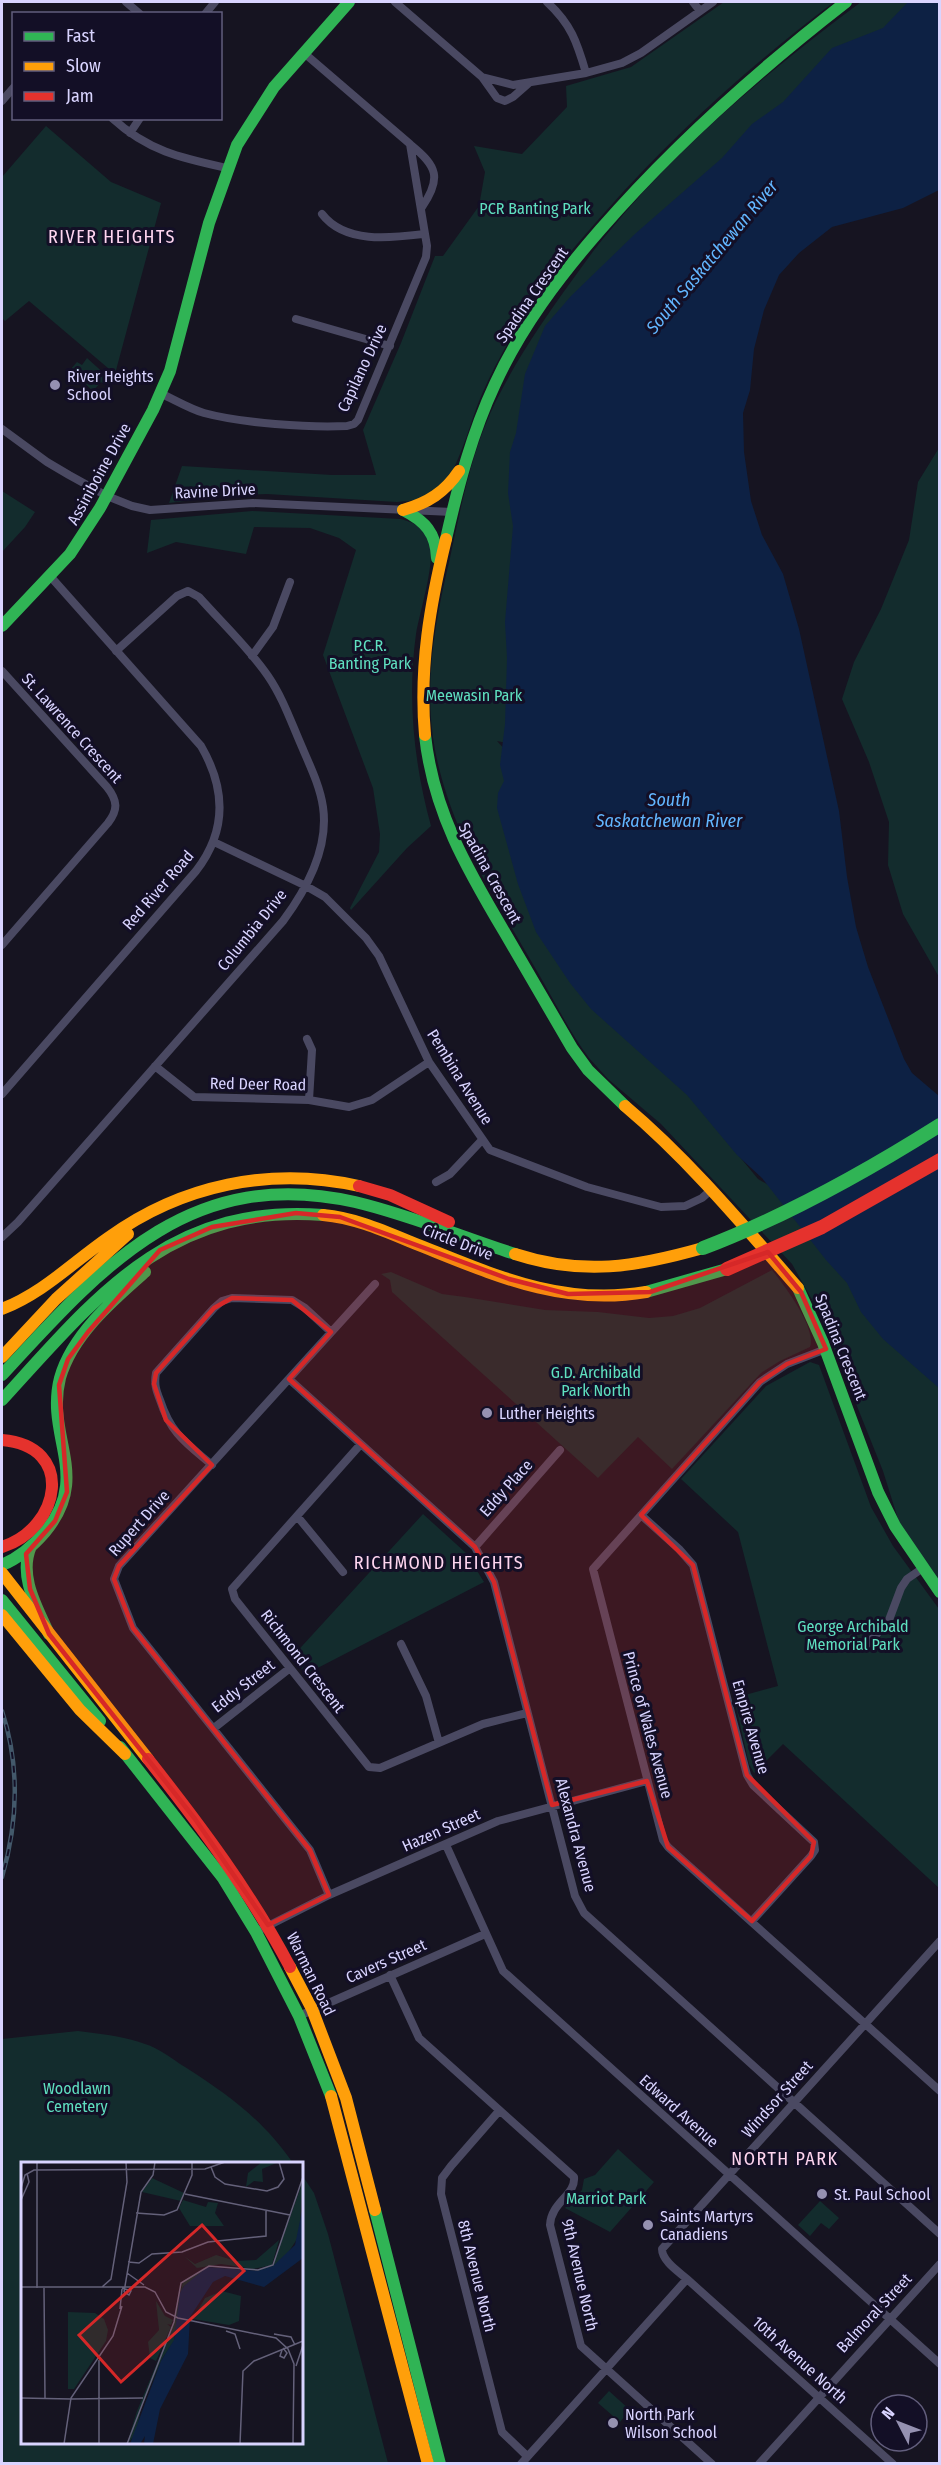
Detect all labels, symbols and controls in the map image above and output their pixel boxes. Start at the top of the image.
legend [12,12,222,120]
text: Fast [66,25,95,47]
text: Slow [66,55,101,77]
text: Jam [66,85,94,107]
water label: South Saskatchewan River [641,175,783,339]
park label: PCR Banting Park [479,199,591,218]
district label: RIVER HEIGHTS [48,226,176,248]
street label: Spadina Crescent [492,243,573,347]
street label: Capilano Drive [333,321,391,415]
place label: River Heights School [67,367,154,404]
marker: River Heights School [48,378,62,392]
street label: Assiniboine Drive [63,420,135,528]
street label: Ravine Drive [174,479,256,503]
park label: P.C.R. Banting Park [329,636,412,673]
street label: St. Lawrence Crescent [18,669,127,787]
park label: Meewasin Park [426,686,523,705]
water label: South Saskatchewan River [595,789,743,832]
street label: Spadina Crescent [454,819,526,928]
street label: Red River Road [118,846,198,934]
street label: Columbia Drive [213,885,291,975]
street label: Pembina Avenue [423,1026,497,1128]
street label: Red Deer Road [210,1074,306,1094]
street label: Circle Drive [420,1220,496,1264]
street label: Spadina Crescent [811,1291,871,1403]
park label: G.D. Archibald Park North [551,1363,641,1400]
place label: Luther Heights [499,1404,595,1423]
marker: Luther Heights [480,1406,494,1420]
street label: Eddy Place [476,1456,536,1520]
street label: Rupert Drive [105,1486,174,1560]
district label: RICHMOND HEIGHTS [354,1552,524,1574]
street label: Richmond Crescent [257,1606,350,1717]
park label: George Archibald Memorial Park [797,1617,909,1654]
street label: Prince of Wales Avenue [619,1649,677,1801]
street label: Eddy Street [208,1655,279,1716]
street label: Empire Avenue [728,1678,774,1776]
street label: Alexandra Avenue [552,1776,600,1894]
street label: Hazen Street [399,1804,484,1856]
street label: Warman Road [283,1929,339,2019]
street label: Cavers Street [343,1935,430,1987]
street label: Windsor Street [737,2056,817,2141]
street label: Edward Avenue [636,2071,722,2151]
park label: Woodlawn Cemetery [43,2079,111,2116]
district label: NORTH PARK [731,2148,839,2170]
inset map [21,2162,303,2444]
place label: St. Paul School [834,2185,930,2204]
marker: St. Paul School [815,2187,829,2201]
park label: Marriot Park [566,2189,647,2208]
place label: Saints Martyrs Canadiens [660,2207,754,2244]
street label: 9th Avenue North [558,2217,602,2333]
street label: 8th Avenue North [454,2218,500,2334]
marker: Saints Martyrs Canadiens [641,2218,655,2232]
street label: Balmoral Street [832,2269,916,2357]
street label: 10th Avenue North [749,2312,851,2408]
north arrow [869,2393,929,2453]
text: N [878,2403,898,2423]
place label: North Park Wilson School [625,2405,717,2442]
marker: North Park Wilson School [606,2416,620,2430]

